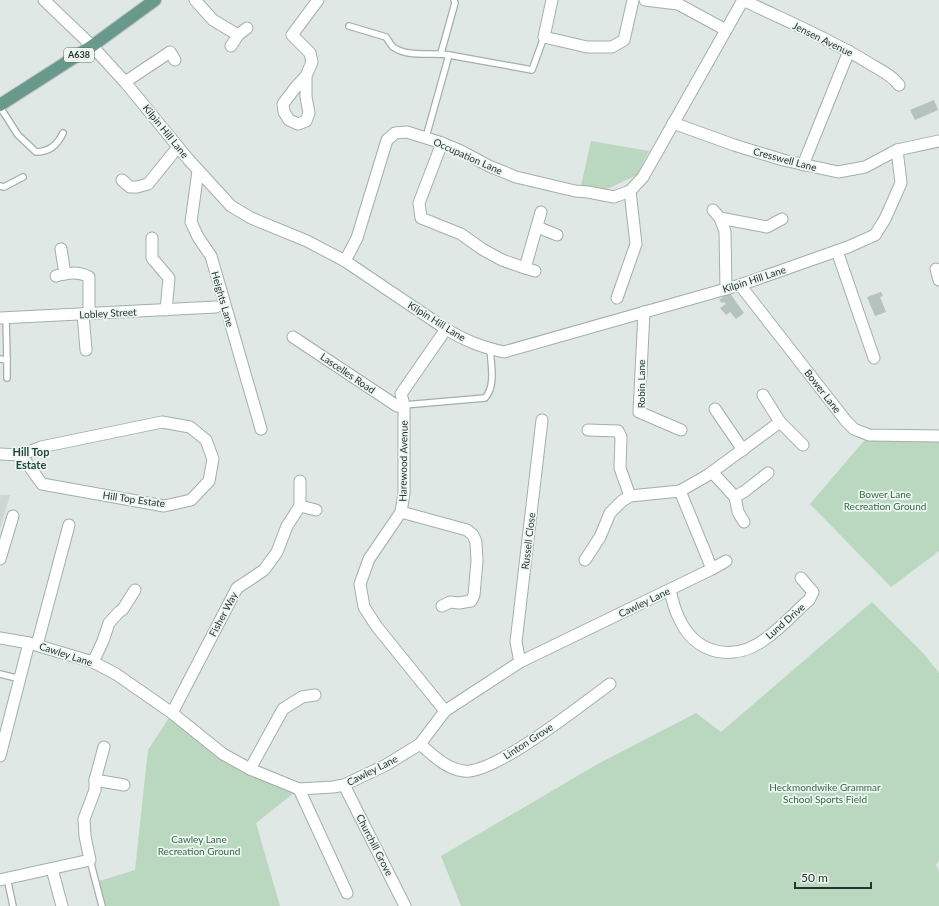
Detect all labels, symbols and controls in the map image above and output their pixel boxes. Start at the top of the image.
street label: Jensen Avenue [791,19,855,59]
road number: A638 [64,48,94,62]
street label: Kilpin Hill Lane [141,102,191,160]
street label: Occupation Lane [432,135,504,177]
street label: Cresswell Lane [752,145,818,173]
street label: Kilpin Hill Lane [721,263,787,295]
street label: Heights Lane [209,270,237,328]
street label: Kilpin Hill Lane [406,298,468,344]
street label: Lobley Street [79,305,137,320]
street label: Lascelles Road [318,350,378,396]
street label: Robin Lane [635,360,647,408]
street label: Bower Lane [802,367,844,415]
street label: Harewood Avenue [396,420,410,502]
district label: Hill Top Estate [13,445,49,471]
park label: Bower Lane Recreation Ground [844,488,926,512]
street label: Hill Top Estate [102,489,166,509]
street label: Russell Close [519,512,537,570]
street label: Cawley Lane [616,584,672,620]
street label: Fisher Way [206,589,240,638]
street label: Lund Drive [763,601,807,641]
street label: Cawley Lane [38,640,94,668]
street label: Linton Grove [501,720,555,762]
street label: Cawley Lane [345,752,399,788]
park label: Heckmondwike Grammar School Sports Field [769,781,881,805]
street label: Churchill Grove [354,812,396,878]
park label: Cawley Lane Recreation Ground [158,833,240,857]
scale bar [795,864,871,890]
text: 50 m [801,870,828,885]

